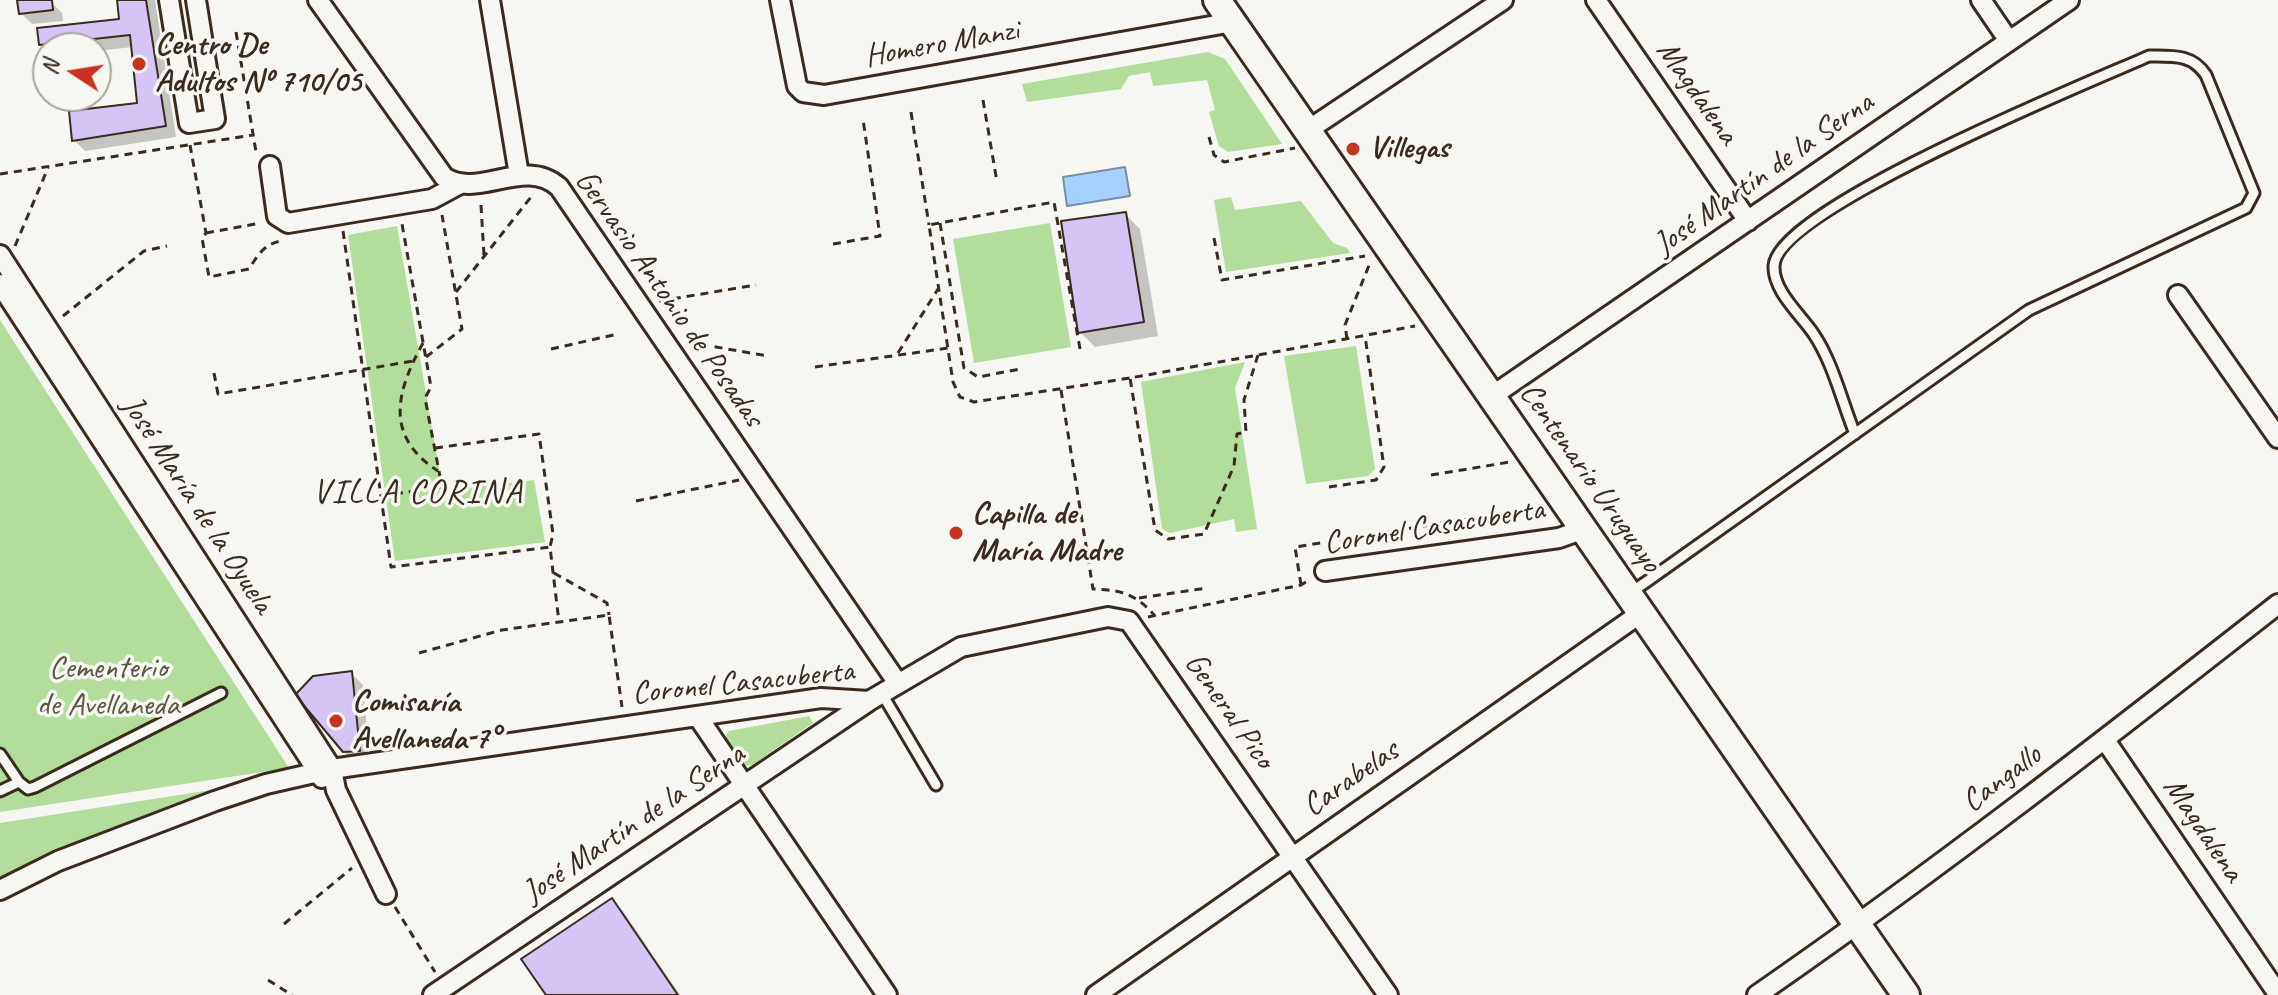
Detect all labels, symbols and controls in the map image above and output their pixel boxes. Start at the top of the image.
street label: Homero Manzi [862,12,1022,76]
place label: Centro De Adultos Nº 710/05 [155,27,361,102]
north arrow [32,32,112,112]
street label: Magdalena [1647,34,1747,152]
marker: Centro De Adultos Nº 710/05 [130,55,148,73]
text: N [35,58,66,77]
street label: José Martín de la Serna [1647,84,1881,264]
place label: Villegas [1369,130,1449,168]
marker: Villegas [1344,140,1362,158]
street label: Gervasio Antonio de Posadas [566,163,772,435]
street label: Centenario Uruguayo [1510,376,1670,580]
street label: José María de la Oyuela [112,389,282,621]
district label: VILLA CORINA [315,473,521,513]
street label: Coronel Casacuberta [1321,491,1547,563]
place label: Capilla de María Madre [972,496,1122,571]
marker: Capilla de María Madre [947,524,965,542]
street label: General Pico [1175,646,1283,776]
park label: Cementerio de Avellaneda [37,650,179,725]
street label: Coronel Casacuberta [630,652,856,714]
place label: Comisaría Avellaneda 7° [352,684,498,759]
marker: Comisaría Avellaneda 7° [327,712,345,730]
street label: Carabelas [1296,732,1406,826]
street label: José Martín de la Serna [516,736,752,912]
street label: Cangallo [1955,737,2049,821]
street label: Magdalena [2154,770,2252,890]

